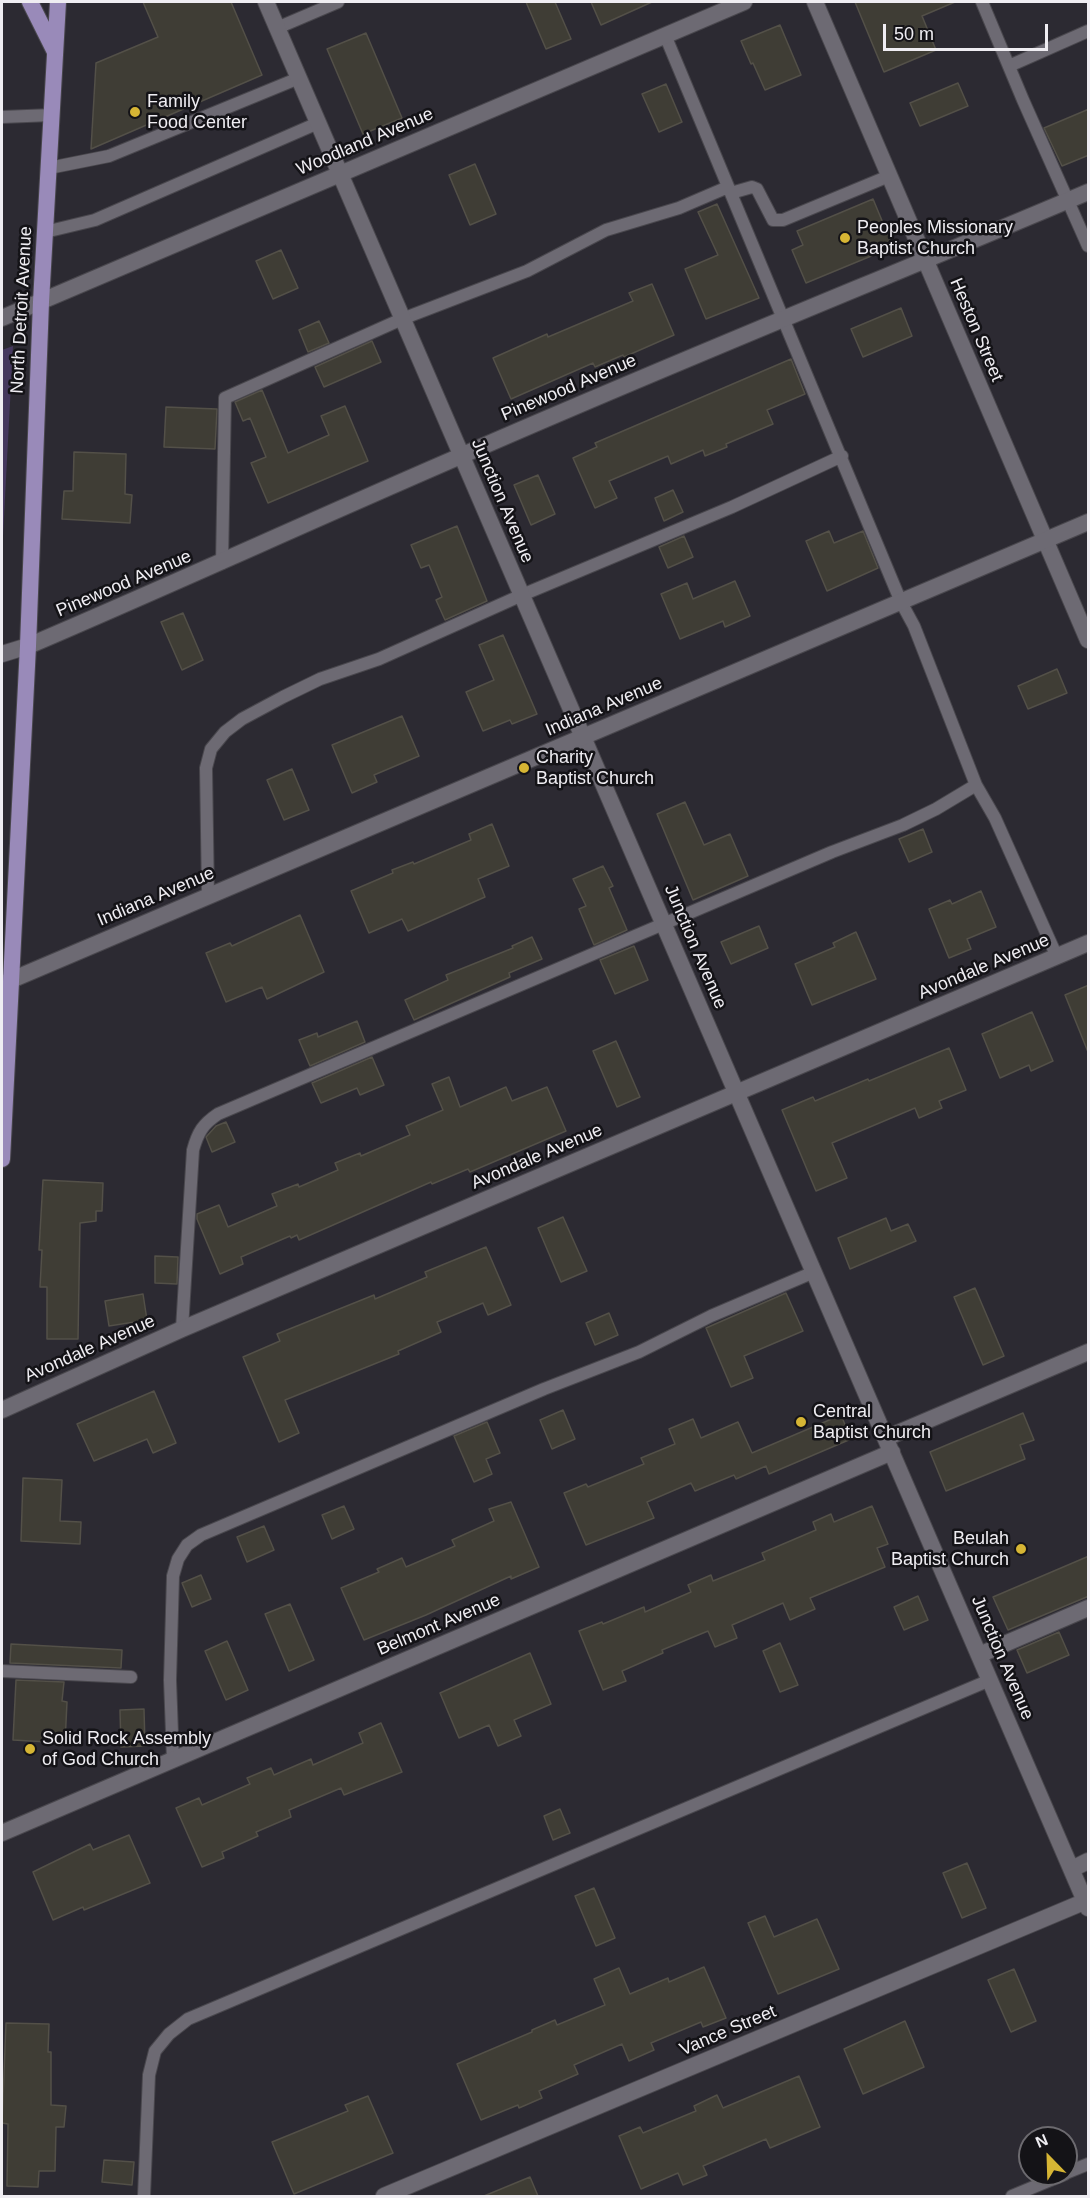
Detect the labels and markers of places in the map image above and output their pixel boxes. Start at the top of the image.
place label: Family Food Center [147,91,247,134]
marker: Family Food Center [128,105,142,119]
place label: Peoples Missionary Baptist Church [857,217,1013,260]
marker: Peoples Missionary Baptist Church [838,231,852,245]
place label: Charity Baptist Church [536,747,654,789]
marker: Charity Baptist Church [517,761,531,775]
place label: Central Baptist Church [813,1401,931,1444]
marker: Central Baptist Church [794,1415,808,1429]
place label: Beulah Baptist Church [891,1528,1009,1570]
marker: Beulah Baptist Church [1014,1542,1028,1556]
place label: Solid Rock Assembly of God Church [42,1728,211,1770]
marker: Solid Rock Assembly of God Church [23,1742,37,1756]

